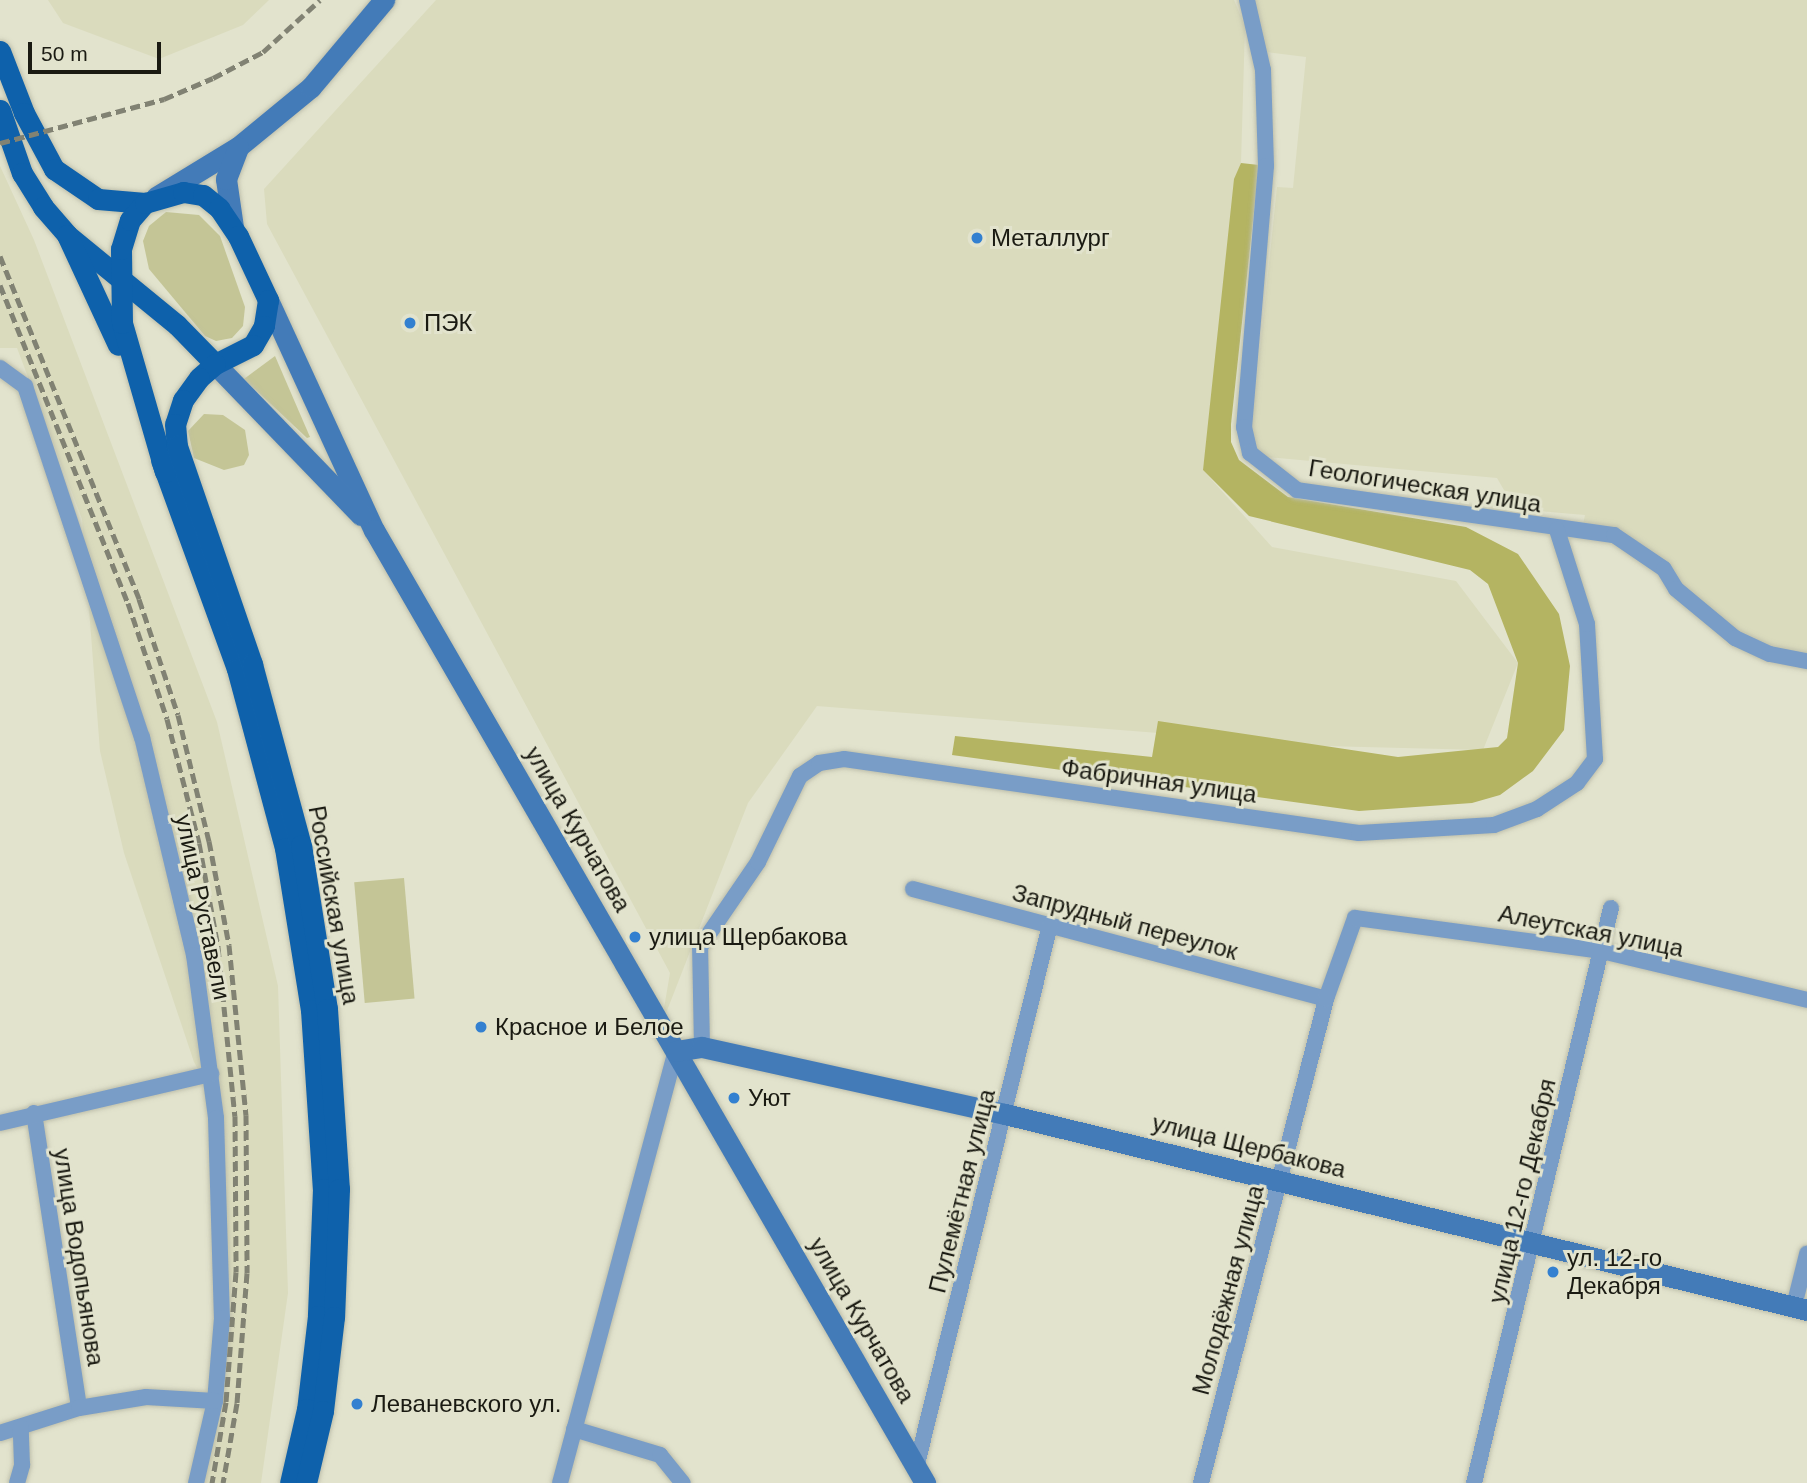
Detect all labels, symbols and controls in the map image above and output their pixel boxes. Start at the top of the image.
scale bar [32,28,164,72]
text: 50 m [41,42,88,65]
place label: Металлург [991,224,1110,252]
marker: Металлург [969,230,985,246]
place label: ПЭК [424,309,472,337]
marker: ПЭК [402,315,418,331]
street label: Геологическая улица [1307,453,1543,519]
street label: улица Курчатова [519,741,637,917]
street label: Фабричная улица [1060,753,1258,809]
street label: Российская улица [302,803,366,1007]
street label: улица Руставели [169,812,237,1002]
street label: Запрудный переулок [1009,878,1241,966]
street label: Алеутская улица [1496,899,1686,963]
place label: улица Щербакова [649,923,847,951]
marker: улица Щербакова [627,929,643,945]
place label: Красное и Белое [495,1013,684,1041]
marker: Красное и Белое [473,1019,489,1035]
street label: улица 12-го Декабря [1482,1076,1562,1306]
place label: Уют [748,1084,791,1112]
street label: Пулемётная улица [923,1086,1001,1296]
marker: Уют [726,1090,742,1106]
street label: улица Щербакова [1149,1108,1349,1184]
street label: улица Водопьянова [48,1146,110,1368]
street label: Молодёжная улица [1186,1182,1270,1398]
street label: улица Курчатова [803,1232,921,1408]
place label: ул. 12-го Декабря [1567,1244,1662,1300]
marker: ул. 12-го Декабря [1545,1264,1561,1280]
place label: Леваневского ул. [371,1390,562,1418]
marker: Леваневского ул. [349,1396,365,1412]

